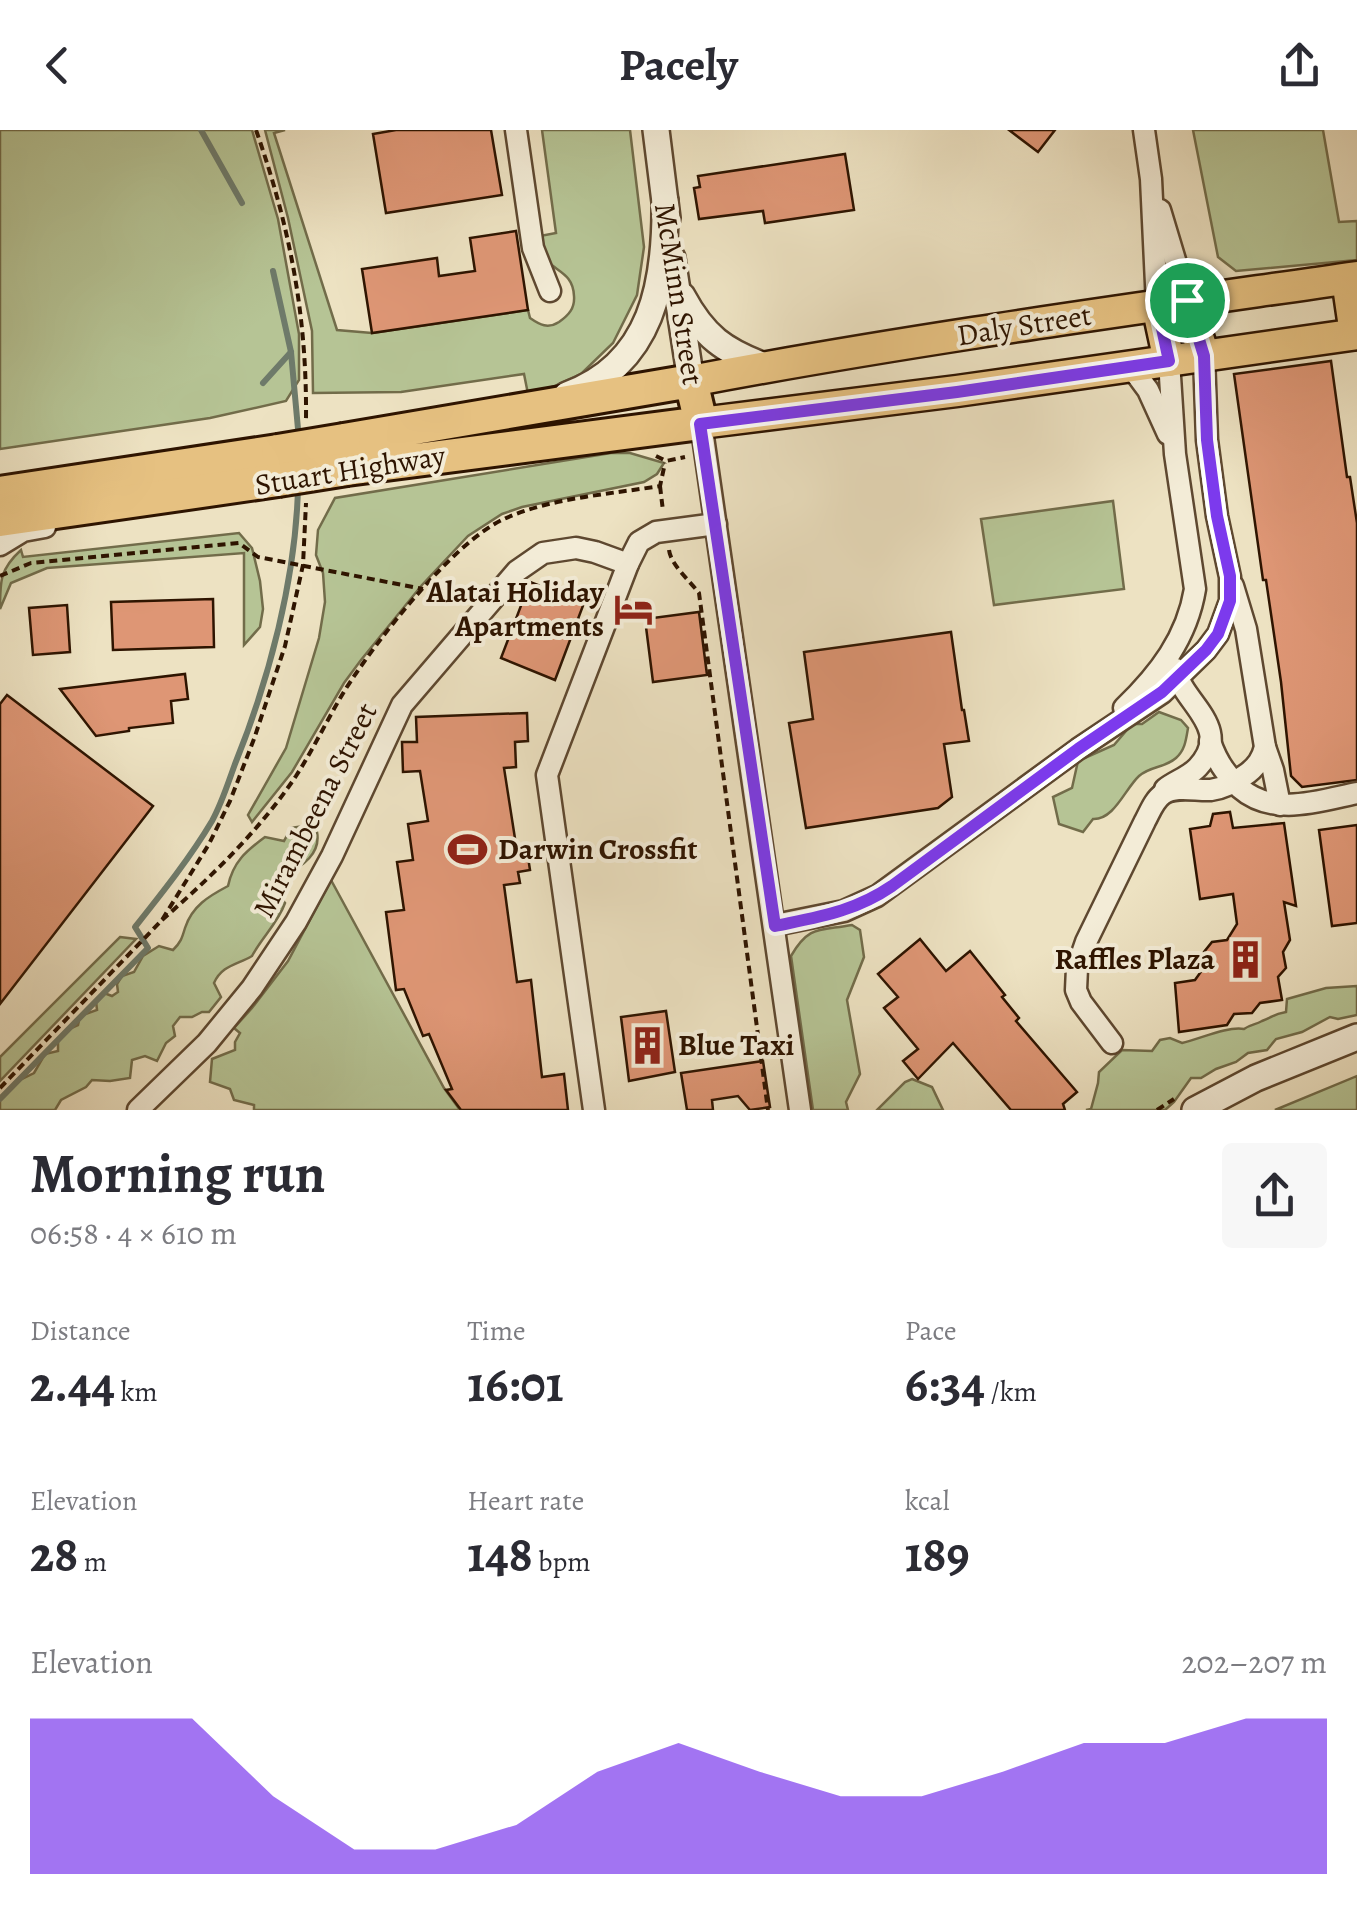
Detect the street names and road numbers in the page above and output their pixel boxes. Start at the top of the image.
street label: McMinn Street [645,200,713,388]
street label: Daly Street [954,295,1094,355]
street label: Stuart Highway [252,435,449,505]
street label: Mirambeena Street [244,696,386,924]

